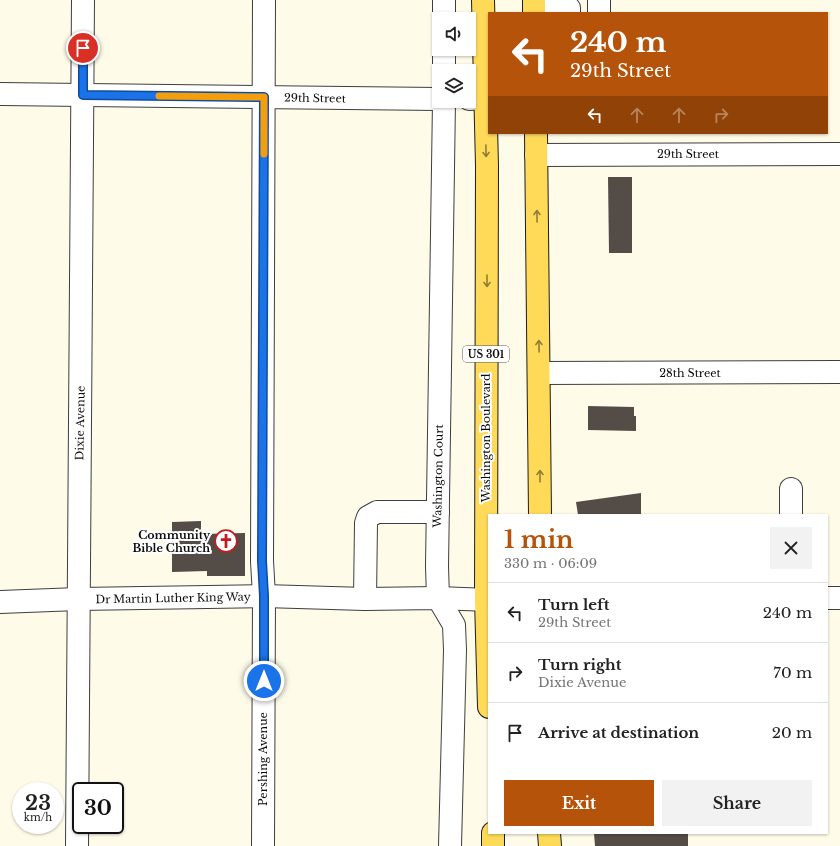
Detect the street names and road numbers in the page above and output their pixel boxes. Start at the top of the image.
street label: 29th Street [284,90,347,106]
street label: 29th Street [657,147,720,161]
road number: US 301 [463,346,509,362]
street label: 28th Street [659,366,722,380]
street label: Washington Boulevard [479,373,493,503]
street label: Dixie Avenue [72,385,88,461]
street label: Washington Court [430,423,446,529]
street label: Dr Martin Luther King Way [95,590,251,606]
street label: Pershing Avenue [256,712,270,806]

